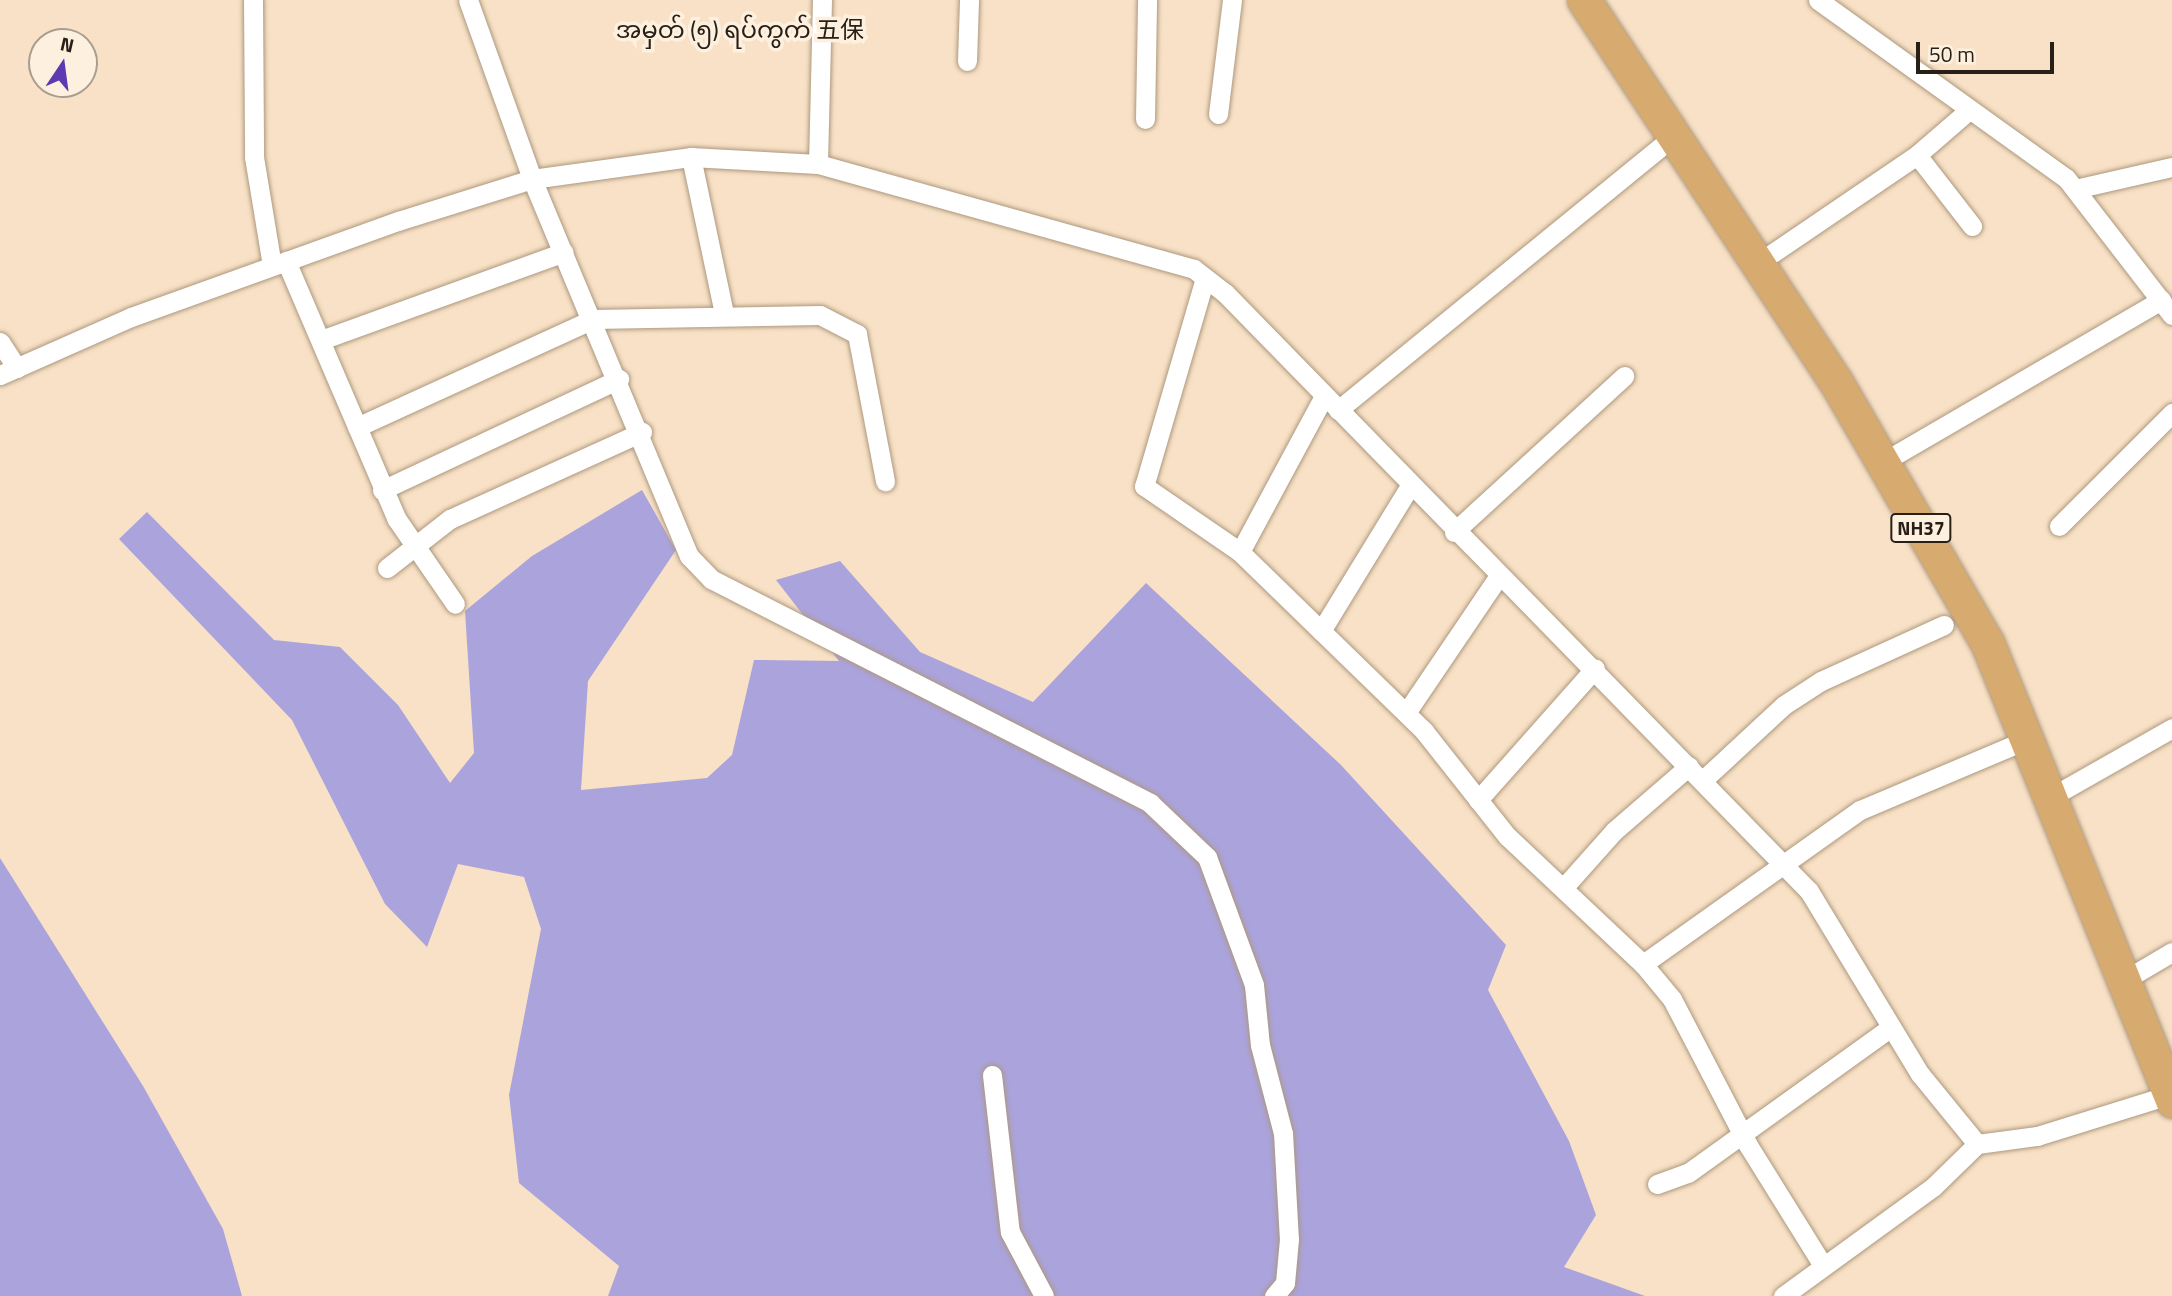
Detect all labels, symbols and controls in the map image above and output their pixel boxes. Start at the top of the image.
district label: အမှတ် (၅) ရပ်ကွက် 五保 [616,16,864,44]
north arrow [28,28,98,98]
text: N [58,28,77,60]
scale bar [1920,28,2058,72]
text: 50 m [1929,38,1975,70]
road number: NH37 [1890,512,1952,544]

